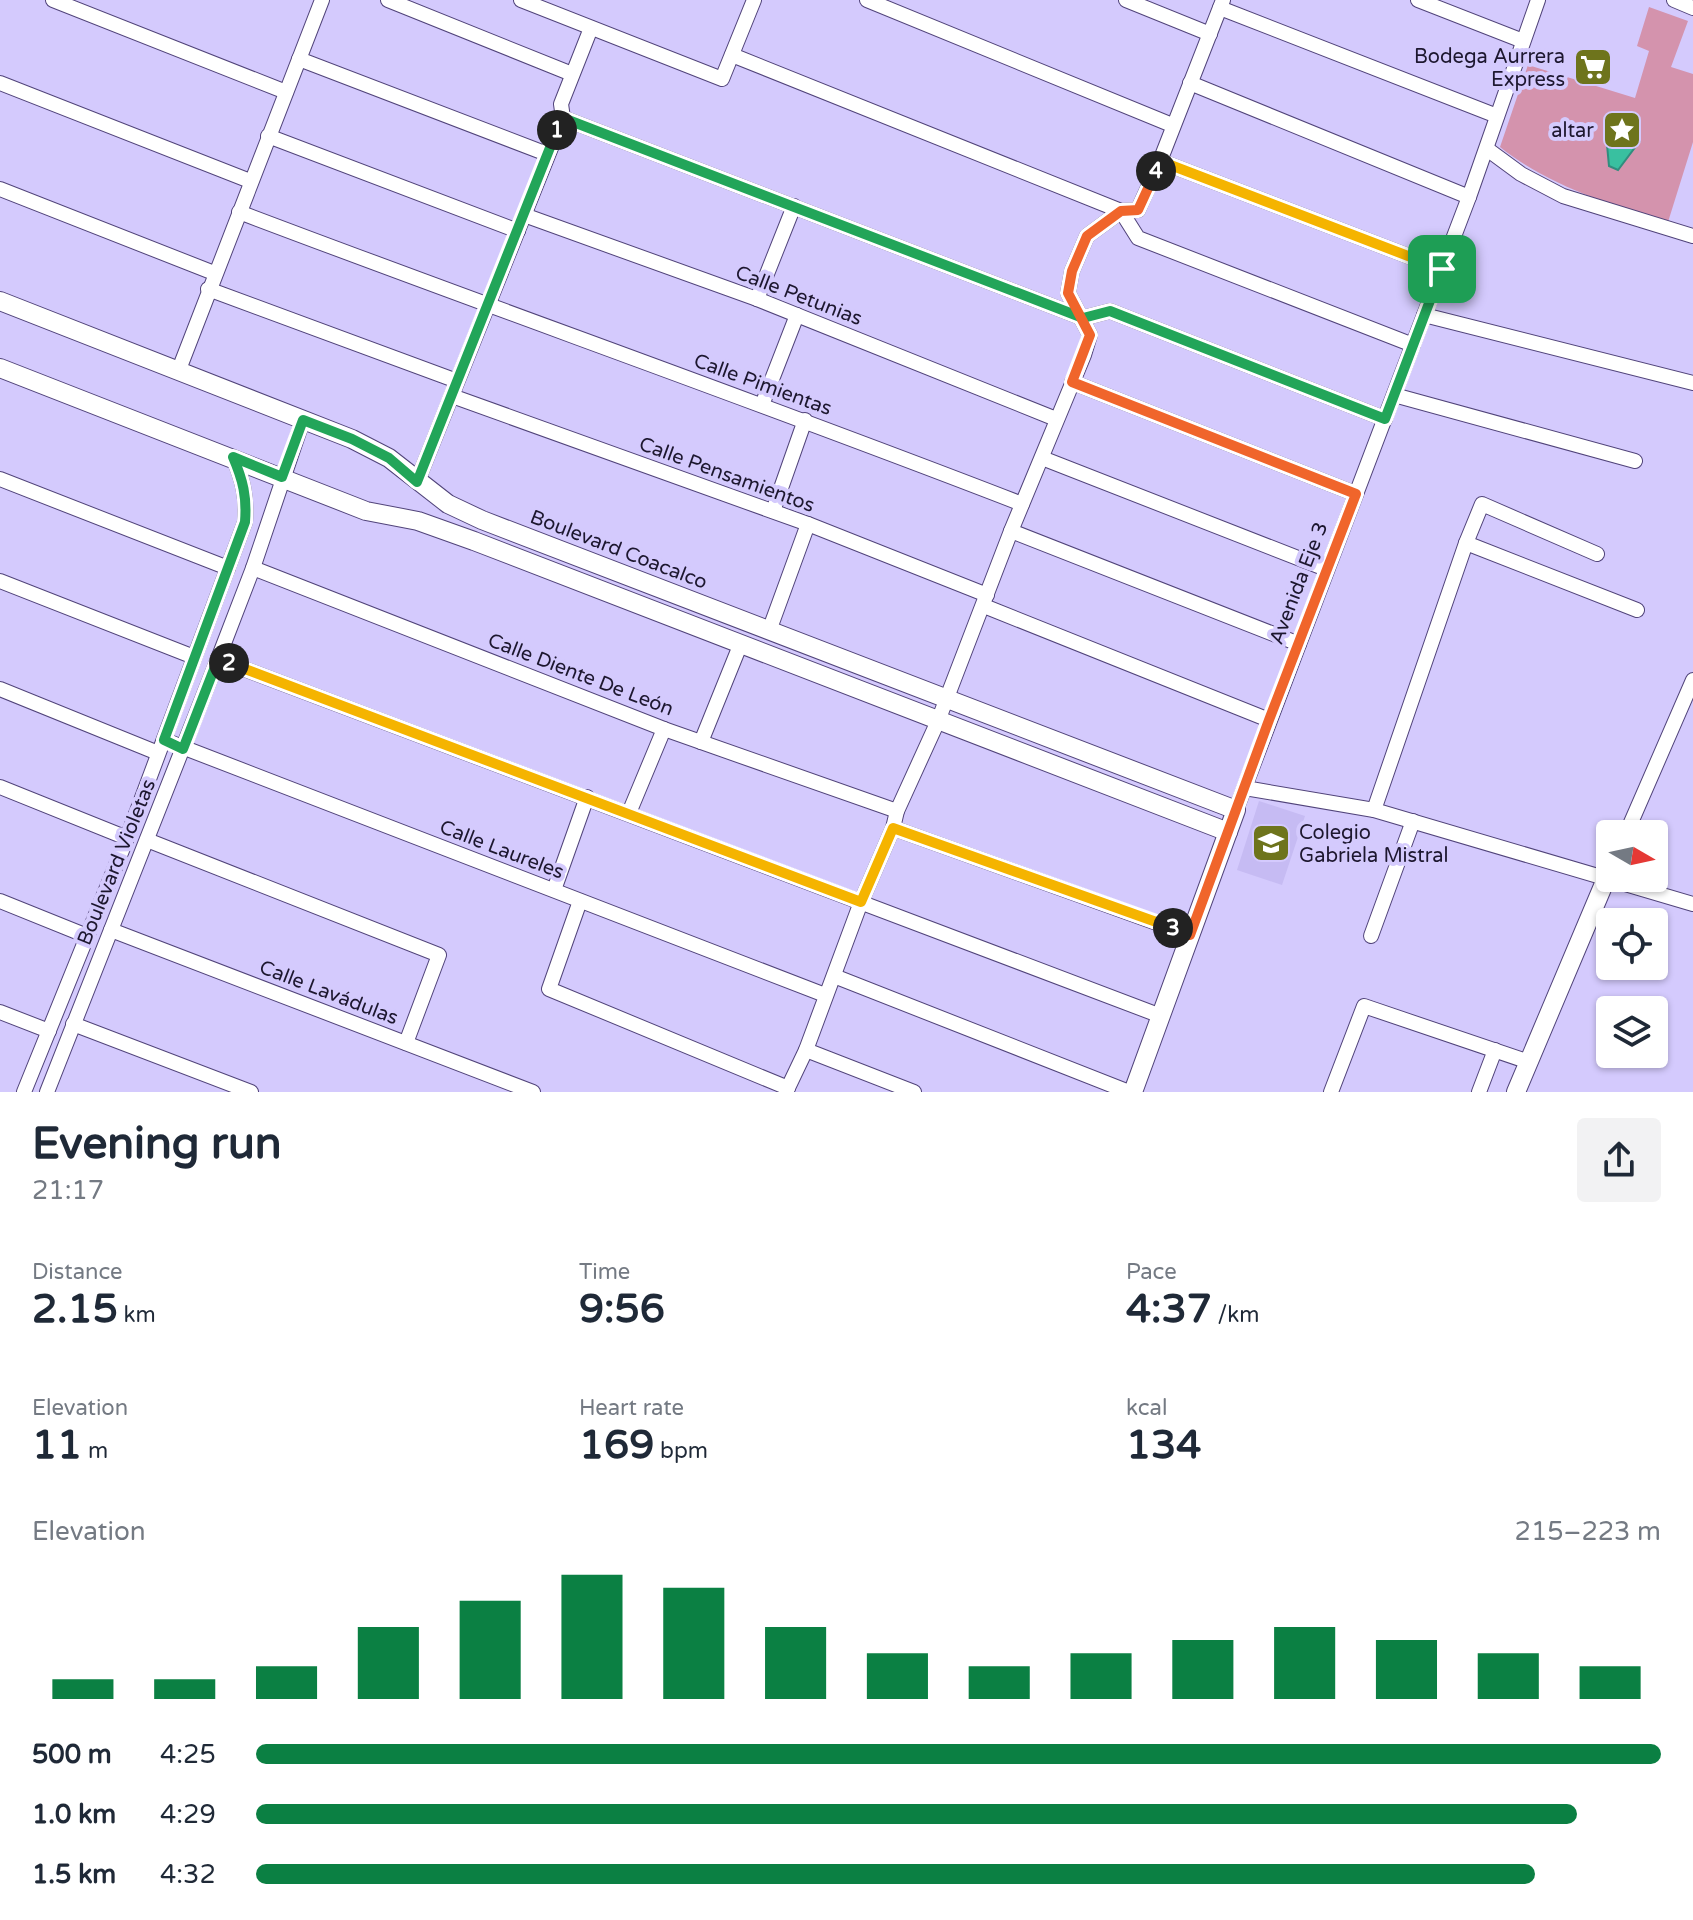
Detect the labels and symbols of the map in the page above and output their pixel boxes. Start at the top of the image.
place label: Bodega Aurrera Express [1414,45,1565,92]
supermarket icon: Bodega Aurrera Express [1572,46,1614,88]
place icon: altar [1601,109,1643,151]
pin: 1 [537,110,577,150]
place label: altar [1551,119,1594,143]
pin: 4 [1136,151,1176,191]
pin [1408,235,1476,303]
street label: Calle Petunias [732,261,865,331]
street label: Calle Pimientas [690,349,835,421]
street label: Calle Pensamientos [636,432,818,518]
street label: Boulevard Coacalco [527,505,711,595]
street label: Avenida Eje 3 [1265,519,1333,648]
street label: Calle Diente De León [484,628,677,721]
pin: 2 [209,643,249,683]
street label: Boulevard Violetas [73,776,161,949]
street label: Calle Laureles [436,815,567,885]
north arrow [1596,820,1668,892]
place label: Colegio Gabriela Mistral [1299,821,1449,868]
school or university icon: Colegio Gabriela Mistral [1250,822,1292,864]
pin: 3 [1153,908,1193,948]
street label: Calle Lavádulas [256,955,401,1030]

